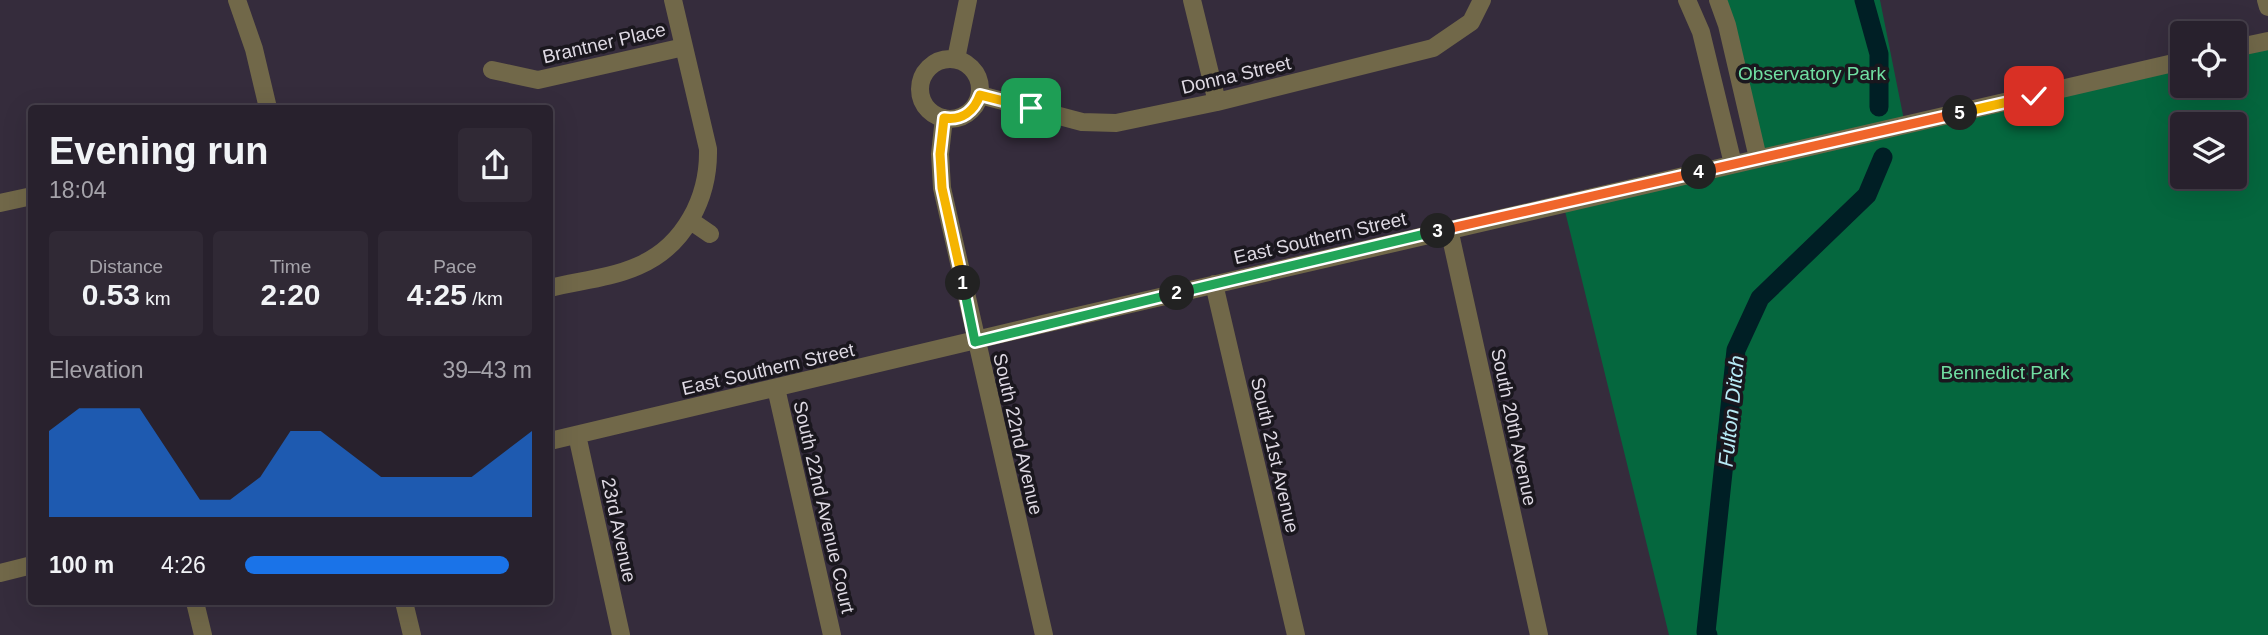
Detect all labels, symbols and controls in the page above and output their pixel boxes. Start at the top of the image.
street label: Brantner Place [540,19,668,67]
map controls [2170,21,2247,189]
button: locate [2170,21,2247,98]
street label: Donna Street [1179,52,1294,98]
park label: Observatory Park [1738,63,1886,84]
pin [2004,66,2064,126]
icon: check [2015,77,2053,115]
pin [1001,78,1061,138]
icon: arrive [1012,89,1050,127]
pin: 5 [1942,96,1978,130]
text: 5 [1954,102,1965,123]
button: layers [2170,112,2247,189]
button: share [458,128,532,202]
text: Evening run [49,130,269,172]
pin: 4 [1682,154,1716,190]
text: 4 [1693,161,1704,182]
text: 18:04 [49,177,107,203]
street label: East Southern Street [1232,208,1409,268]
pin: 3 [1420,214,1456,248]
text: 3 [1432,220,1443,241]
text: Distance [89,256,163,277]
text: Time [270,256,311,277]
text: Pace [433,256,476,277]
pin: 1 [946,266,981,300]
text: 1 [957,272,968,293]
pin: 2 [1160,276,1194,310]
text: 0.53 [82,278,140,311]
text: 2:20 [260,278,321,311]
text: 4:25 [407,278,467,311]
text: 2 [1171,282,1182,303]
text: km [140,288,171,309]
text: /km [467,288,503,309]
street label: East Southern Street [680,339,857,399]
street label: South 20th Avenue [1487,346,1541,508]
street label: South 22nd Avenue [989,351,1047,517]
water label: Fulton Ditch [1714,354,1748,468]
text: Elevation [49,357,144,383]
text: 39–43 m [442,357,532,383]
park label: Bennedict Park [1941,362,2070,383]
street label: South 21st Avenue [1247,375,1303,535]
street label: South 22nd Avenue Court [789,399,859,616]
street label: 23rd Avenue [598,476,640,584]
text: 100 m [49,552,114,578]
text: 4:26 [161,552,206,578]

